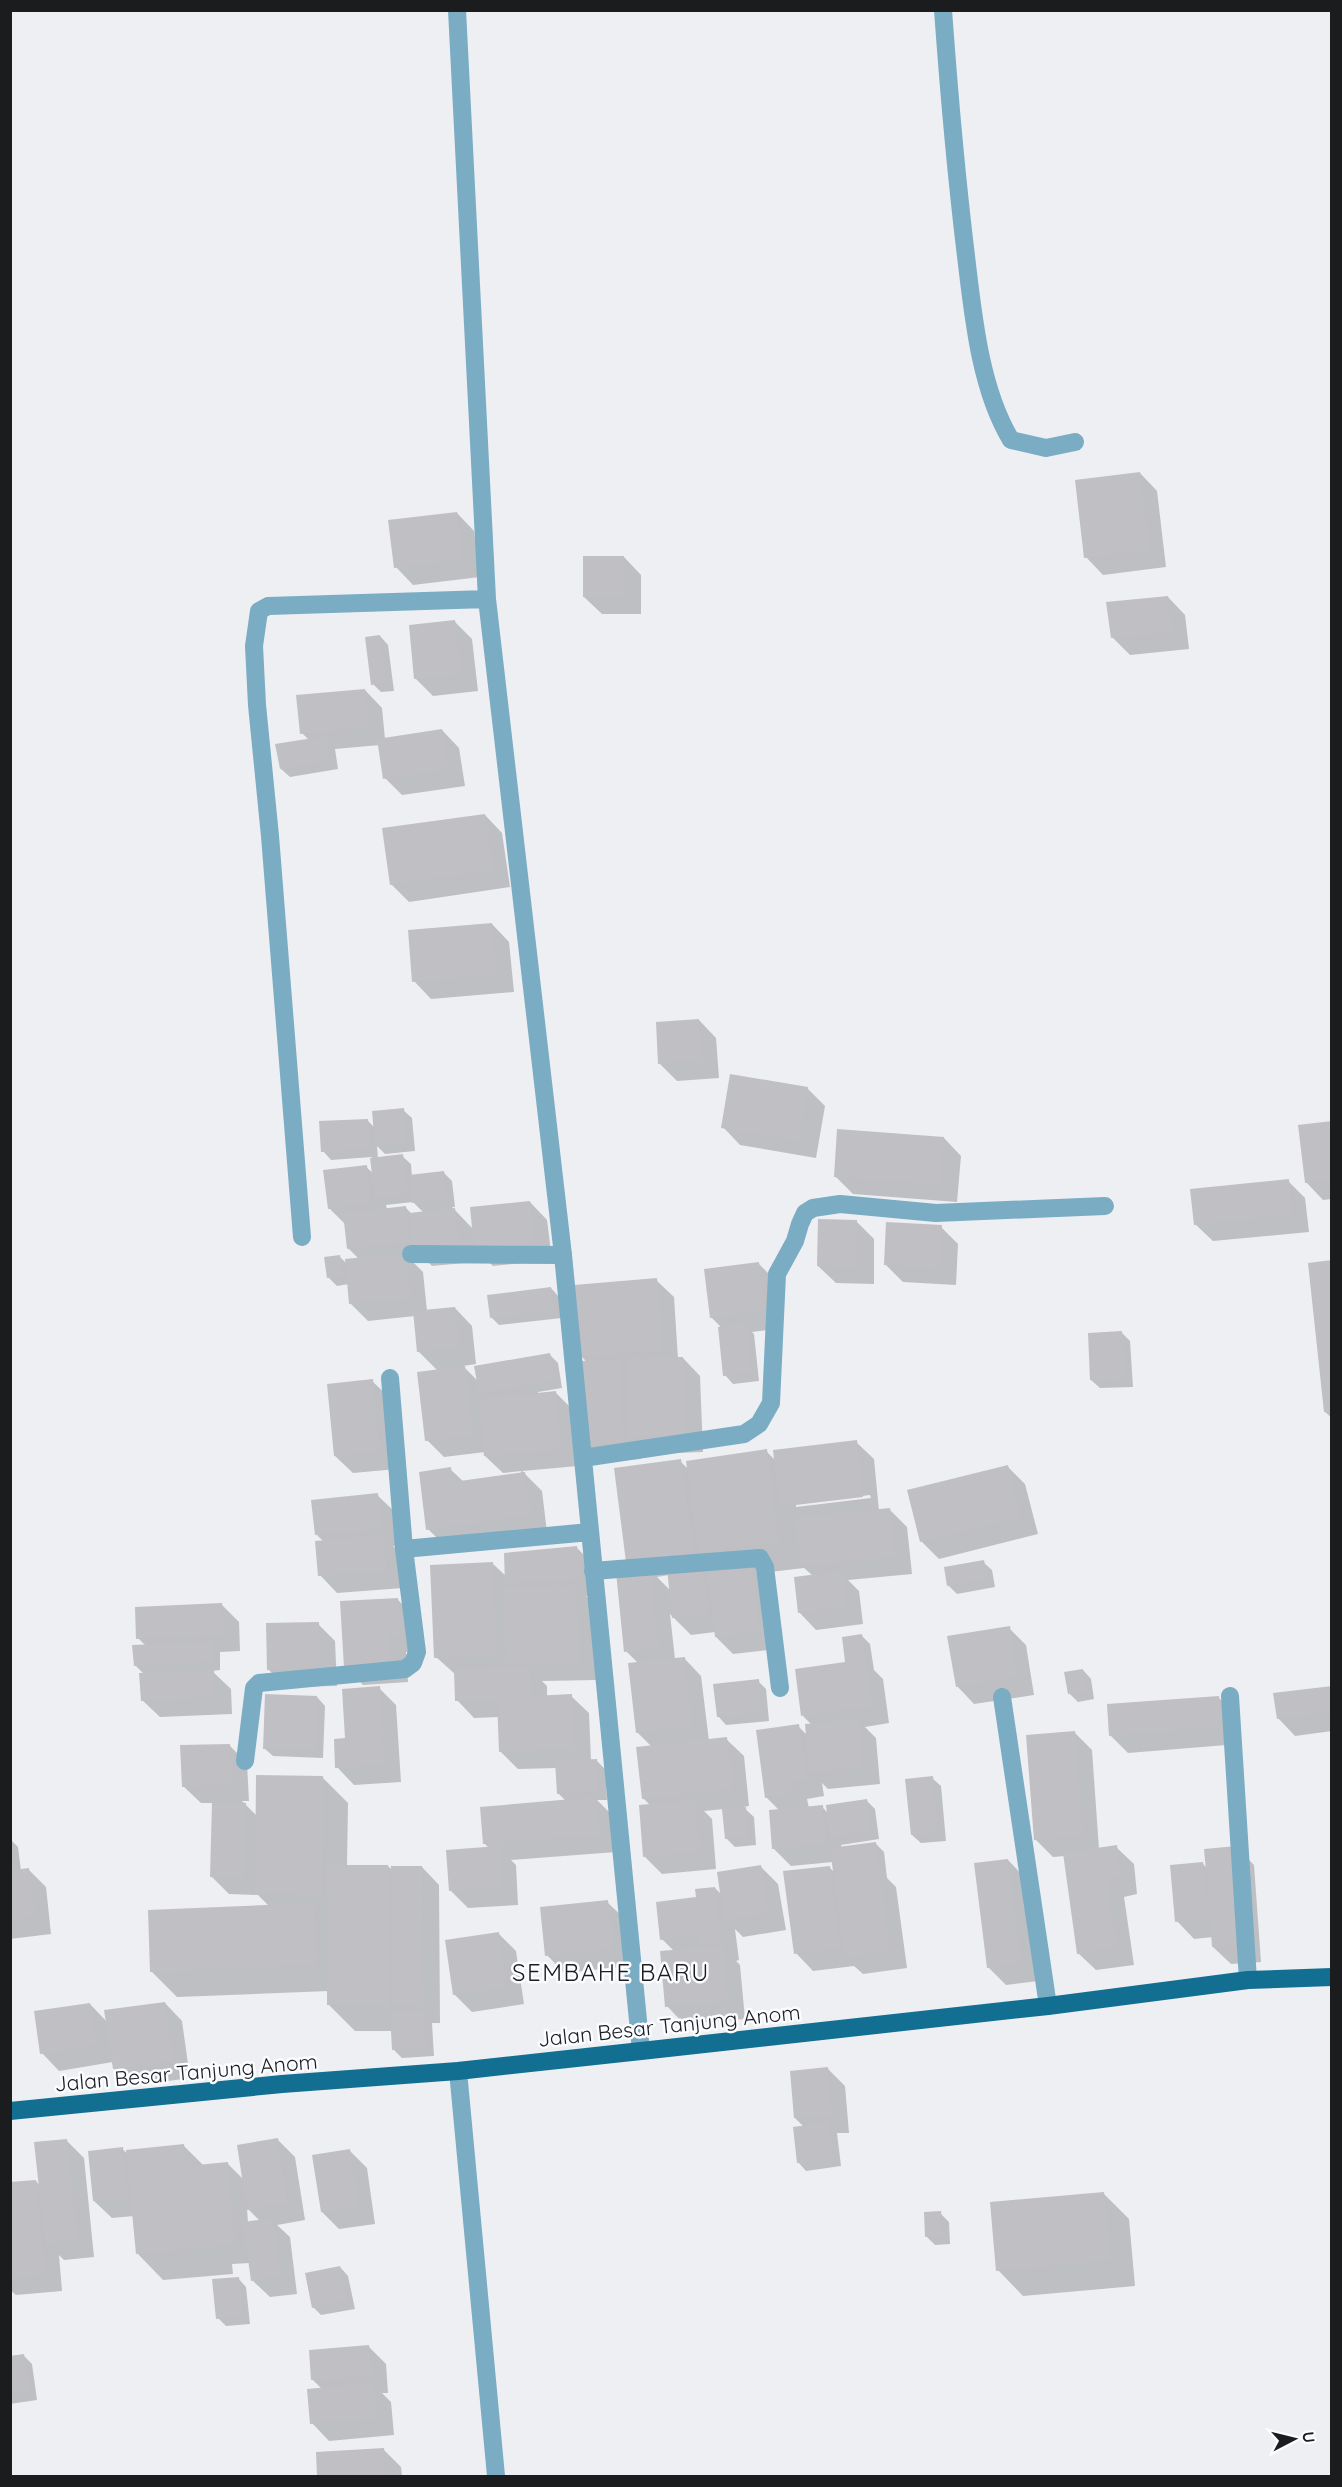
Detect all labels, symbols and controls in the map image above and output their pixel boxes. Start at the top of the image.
district label: SEMBAHE BARU [512,1957,710,1987]
street label: Jalan Besar Tanjung Anom [536,1998,802,2052]
street label: Jalan Besar Tanjung Anom [53,2048,319,2096]
north arrow [1264,2409,1324,2469]
text: U [1298,2430,1320,2444]

